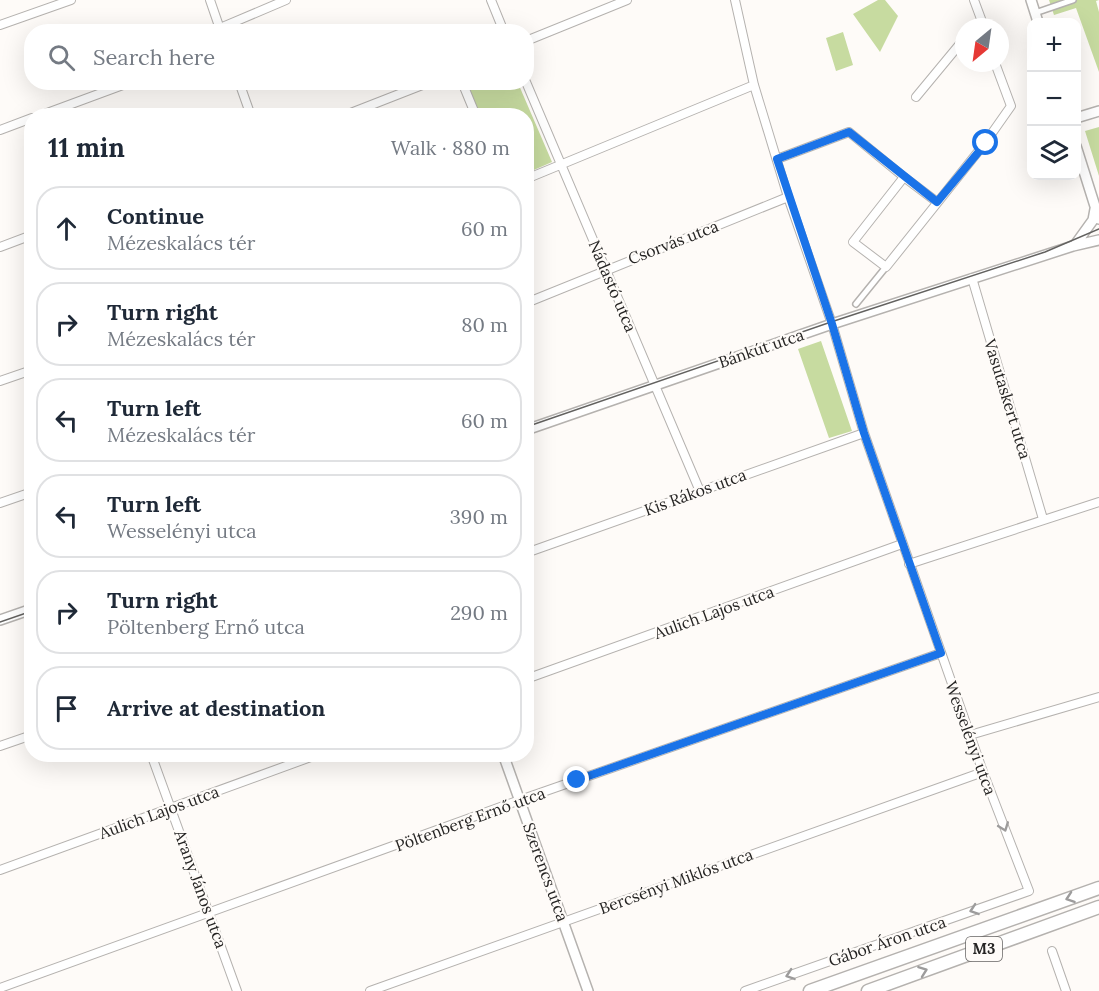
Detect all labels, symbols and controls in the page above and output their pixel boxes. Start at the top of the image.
north arrow [955,18,1009,72]
map controls [1027,18,1081,180]
button: + [1027,18,1081,72]
search box [24,24,534,90]
icon: search [45,41,78,74]
text: Search here [93,43,215,71]
button: − [1027,72,1081,126]
button: layers [1027,126,1081,180]
route start [972,129,998,155]
text: 11 min [48,131,125,164]
text: Walk · 880 m [391,135,510,160]
text: Continue [107,202,204,230]
icon: ahead [50,212,83,245]
text: 60 m [461,216,508,241]
street label: Csorvás utca [625,216,721,268]
text: Mézeskalács tér [107,230,255,255]
street label: Nádastó utca [585,237,641,335]
text: Turn right [107,298,218,326]
icon: right [50,308,83,341]
text: 80 m [461,312,508,337]
street label: Bánkút utca [716,324,806,372]
text: Mézeskalács tér [107,326,255,351]
street label: Vasutaskert utca [980,336,1036,461]
text: Turn left [107,394,201,422]
icon: left [50,404,83,437]
text: 60 m [461,408,508,433]
text: Mézeskalács tér [107,422,255,447]
street label: Kis Rákos utca [641,464,749,520]
text: Turn left [107,490,201,518]
icon: left [50,500,83,533]
text: 390 m [450,504,508,529]
text: Wesselényi utca [107,518,257,543]
street label: Aulich Lajos utca [650,581,777,643]
text: Turn right [107,586,218,614]
icon: right [50,596,83,629]
text: 290 m [450,600,508,625]
text: Pöltenberg Ernő utca [107,614,305,639]
street label: Wesselényi utca [941,678,1001,798]
icon: arrive [50,692,83,725]
text: Arrive at destination [107,694,325,722]
route end [563,766,589,792]
street label: Aulich Lajos utca [95,781,222,843]
street label: Pöltenberg Ernő utca [392,783,548,855]
street label: Szerencs utca [519,820,573,924]
one-way arrow [997,820,1009,831]
street label: Arany János utca [170,826,232,951]
street label: Bercsényi Miklós utca [596,844,756,918]
one-way arrow [1065,890,1076,903]
one-way arrow [969,903,980,916]
street label: Gábor Áron utca [826,912,948,970]
road number: M3 [966,937,1002,961]
one-way arrow [917,966,928,978]
one-way arrow [785,968,796,981]

